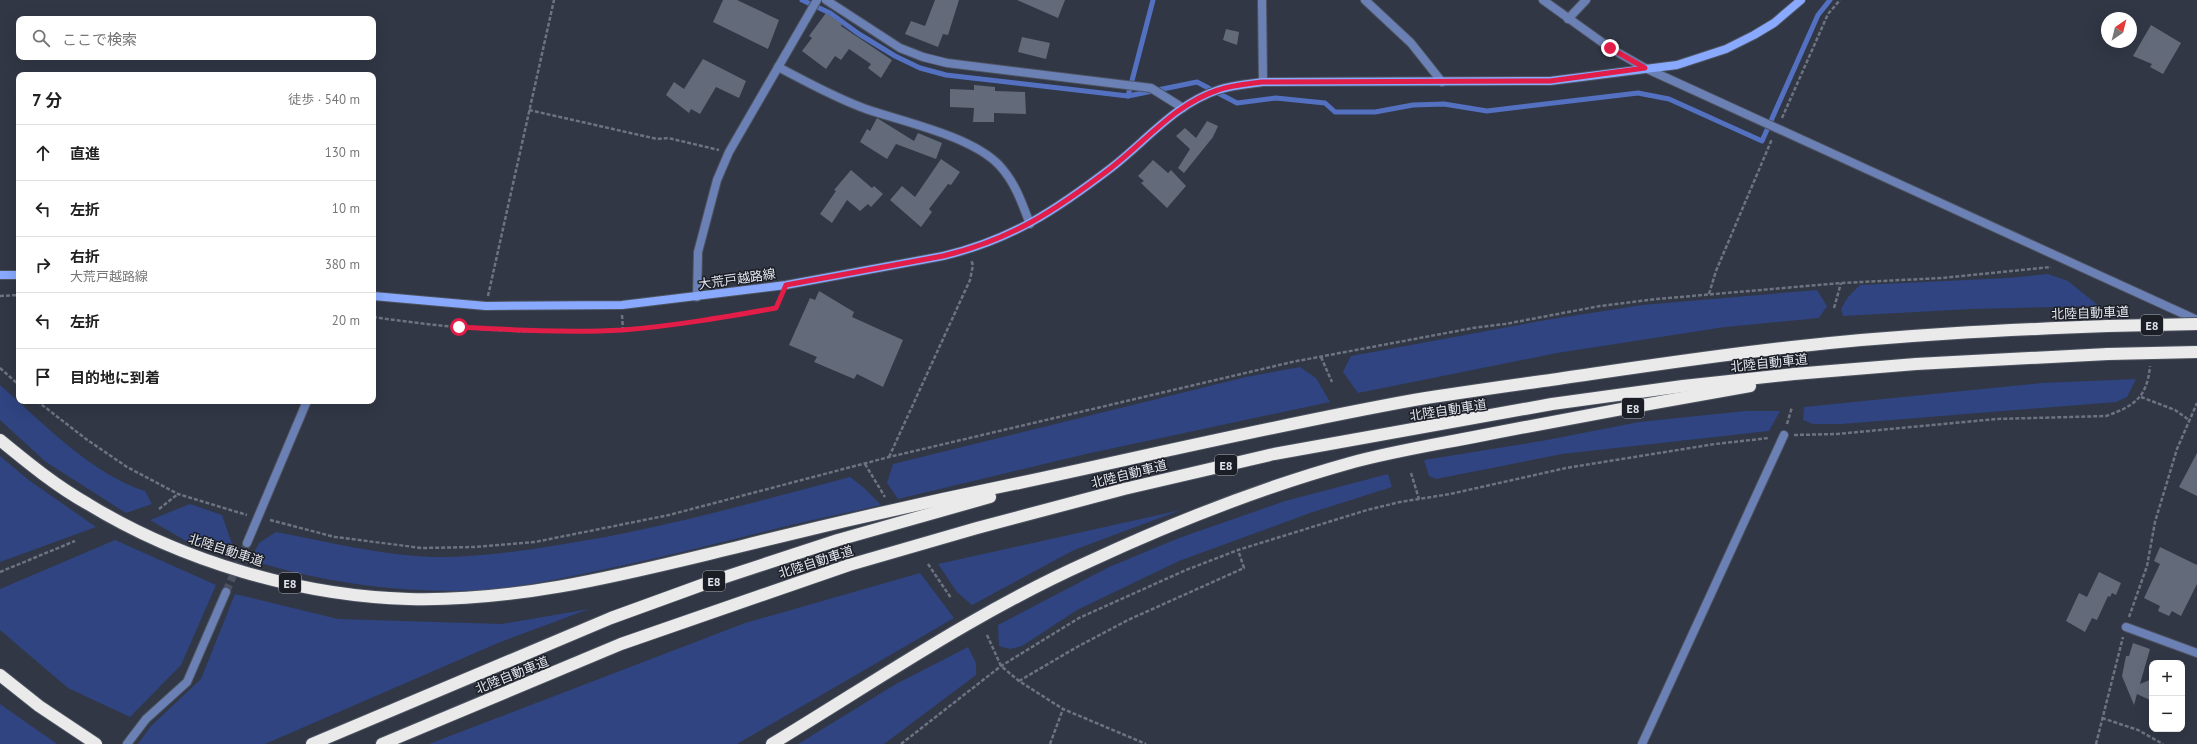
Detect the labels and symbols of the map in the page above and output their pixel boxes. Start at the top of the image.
north arrow [2101,12,2137,48]
route end [1601,39,1619,57]
street label: 大荒戸越路線 [697,265,777,293]
street label: 北陸自動車道 [2051,303,2129,323]
road number: E8 [2141,315,2163,335]
route start [450,318,468,336]
street label: 北陸自動車道 [1729,350,1809,376]
street label: 北陸自動車道 [1408,396,1488,424]
road number: E8 [1622,398,1644,418]
road number: E8 [1215,455,1237,475]
street label: 北陸自動車道 [1089,456,1169,492]
street label: 北陸自動車道 [186,530,266,570]
street label: 北陸自動車道 [776,542,856,582]
road number: E8 [703,571,725,591]
road number: E8 [279,573,301,593]
street label: 北陸自動車道 [473,653,551,697]

